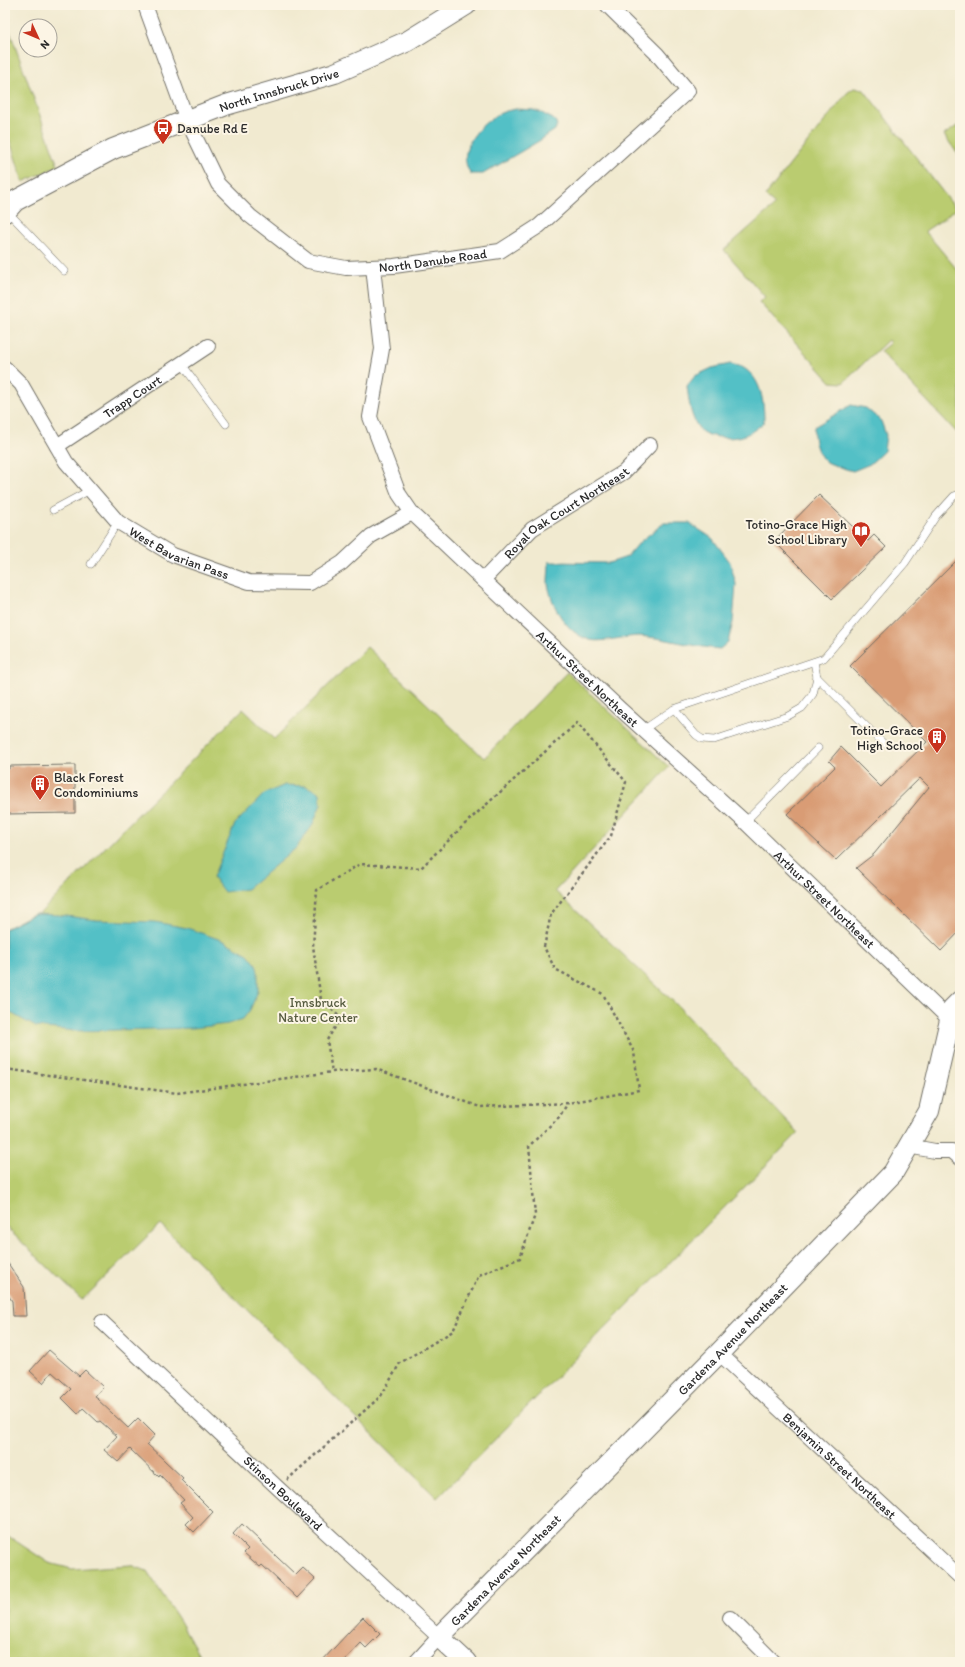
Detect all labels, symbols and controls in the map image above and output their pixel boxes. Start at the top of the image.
north arrow [18,18,58,58]
text: N [38,37,52,52]
street label: North Innsbruck Drive [217,65,341,115]
bus stop icon: Danube Rd E [152,117,174,145]
place label: Danube Rd E [177,121,248,136]
street label: North Danube Road [378,245,488,274]
street label: Trapp Court [100,372,164,421]
street label: Royal Oak Court Northeast [500,464,632,561]
place label: Totino-Grace High School Library [746,517,847,547]
library icon: Totino-Grace High School Library [850,520,872,548]
street label: West Bavarian Pass [127,523,231,582]
street label: Arthur Street Northeast [534,627,642,730]
place label: Totino-Grace High School [850,723,923,753]
building icon: Totino-Grace High School [926,726,948,754]
place label: Black Forest Condominiums [54,770,138,800]
building icon: Black Forest Condominiums [29,773,51,801]
street label: Arthur Street Northeast [771,847,878,951]
park label: Innsbruck Nature Center [278,995,358,1025]
street label: Gardena Avenue Northeast [674,1280,790,1398]
street label: Benjamin Street Northeast [780,1409,900,1522]
street label: Stinson Boulevard [241,1452,326,1533]
street label: Gardena Avenue Northeast [447,1511,563,1629]

